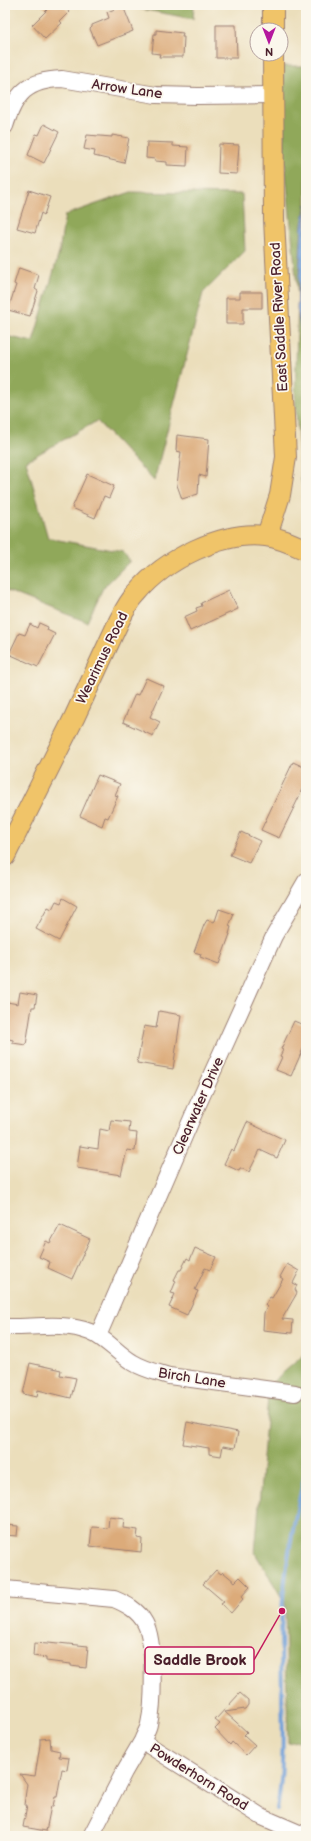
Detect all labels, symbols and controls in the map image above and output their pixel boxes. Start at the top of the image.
north arrow [249,22,289,62]
text: N [265,45,273,58]
street label: Arrow Lane [91,76,163,102]
street label: East Saddle River Road [267,242,291,392]
street label: Wearimus Road [72,609,132,707]
street label: Clearwater Drive [169,1054,227,1158]
street label: Birch Lane [157,1364,227,1392]
callout: Saddle Brook [145,1647,254,1674]
text: Saddle Brook [154,1651,247,1670]
street label: Powderhorn Road [147,1740,251,1814]

